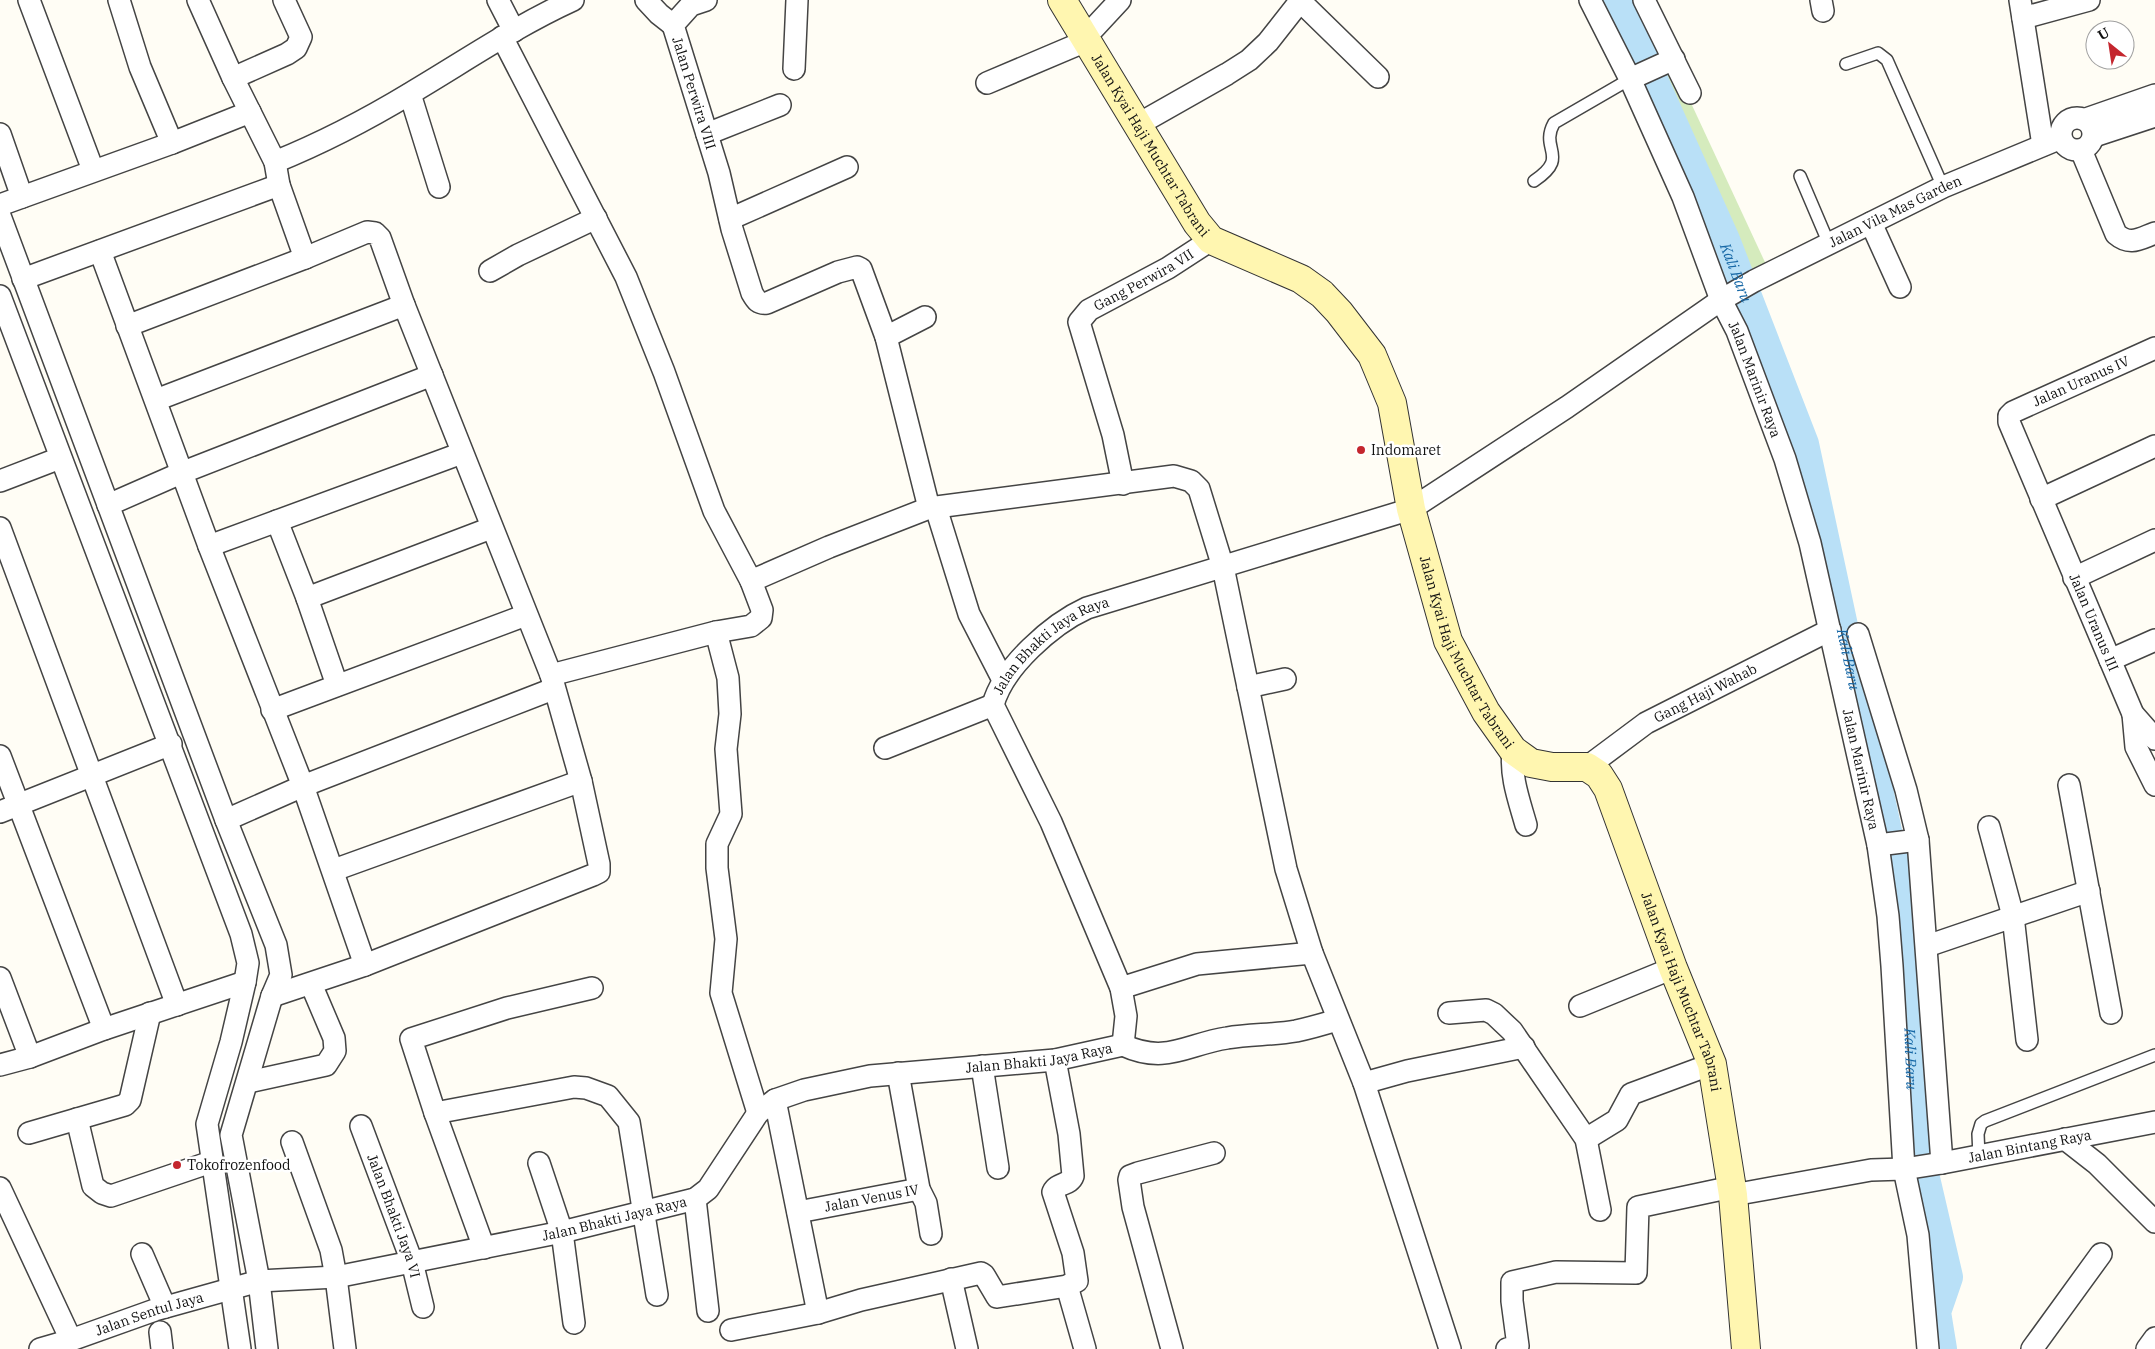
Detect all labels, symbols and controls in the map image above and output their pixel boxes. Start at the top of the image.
north arrow [2085,20,2135,70]
text: U [2094,23,2113,44]
street label: Jalan Perwira VIII [668,35,720,152]
street label: Jalan Kyai Haji Muchtar Tabrani [1088,50,1214,240]
street label: Jalan Vila Mas Garden [1826,171,1964,251]
water label: Kali Baru [1716,239,1757,305]
street label: Gang Perwira VII [1090,245,1197,315]
street label: Jalan Marinir Raya [1724,318,1785,440]
street label: Jalan Uranus IV [2030,352,2132,410]
place label: Indomaret [1371,441,1441,459]
marker: Indomaret [1355,444,1367,456]
street label: Jalan Kyai Haji Muchtar Tabrani [1416,554,1518,752]
street label: Jalan Uranus III [2065,571,2123,674]
street label: Jalan Bhakti Jaya Raya [989,593,1111,697]
water label: Kali Baru [1833,626,1865,692]
street label: Gang Haji Wahab [1651,659,1760,727]
street label: Jalan Marinir Raya [1839,707,1883,832]
street label: Jalan Kyai Haji Muchtar Tabrani [1637,889,1725,1093]
water label: Kali Baru [1901,1027,1922,1091]
street label: Jalan Bhakti Jaya Raya [965,1039,1114,1077]
street label: Jalan Bintang Raya [1967,1125,2093,1167]
street label: Jalan Bhakti Jaya VI [363,1152,425,1280]
place label: Tokofrozenfood [187,1156,291,1174]
marker: Tokofrozenfood [171,1159,183,1171]
street label: Jalan Venus IV [823,1180,921,1216]
street label: Jalan Bhakti Jaya Raya [540,1192,689,1245]
street label: Jalan Sentul Jaya [93,1288,206,1340]

